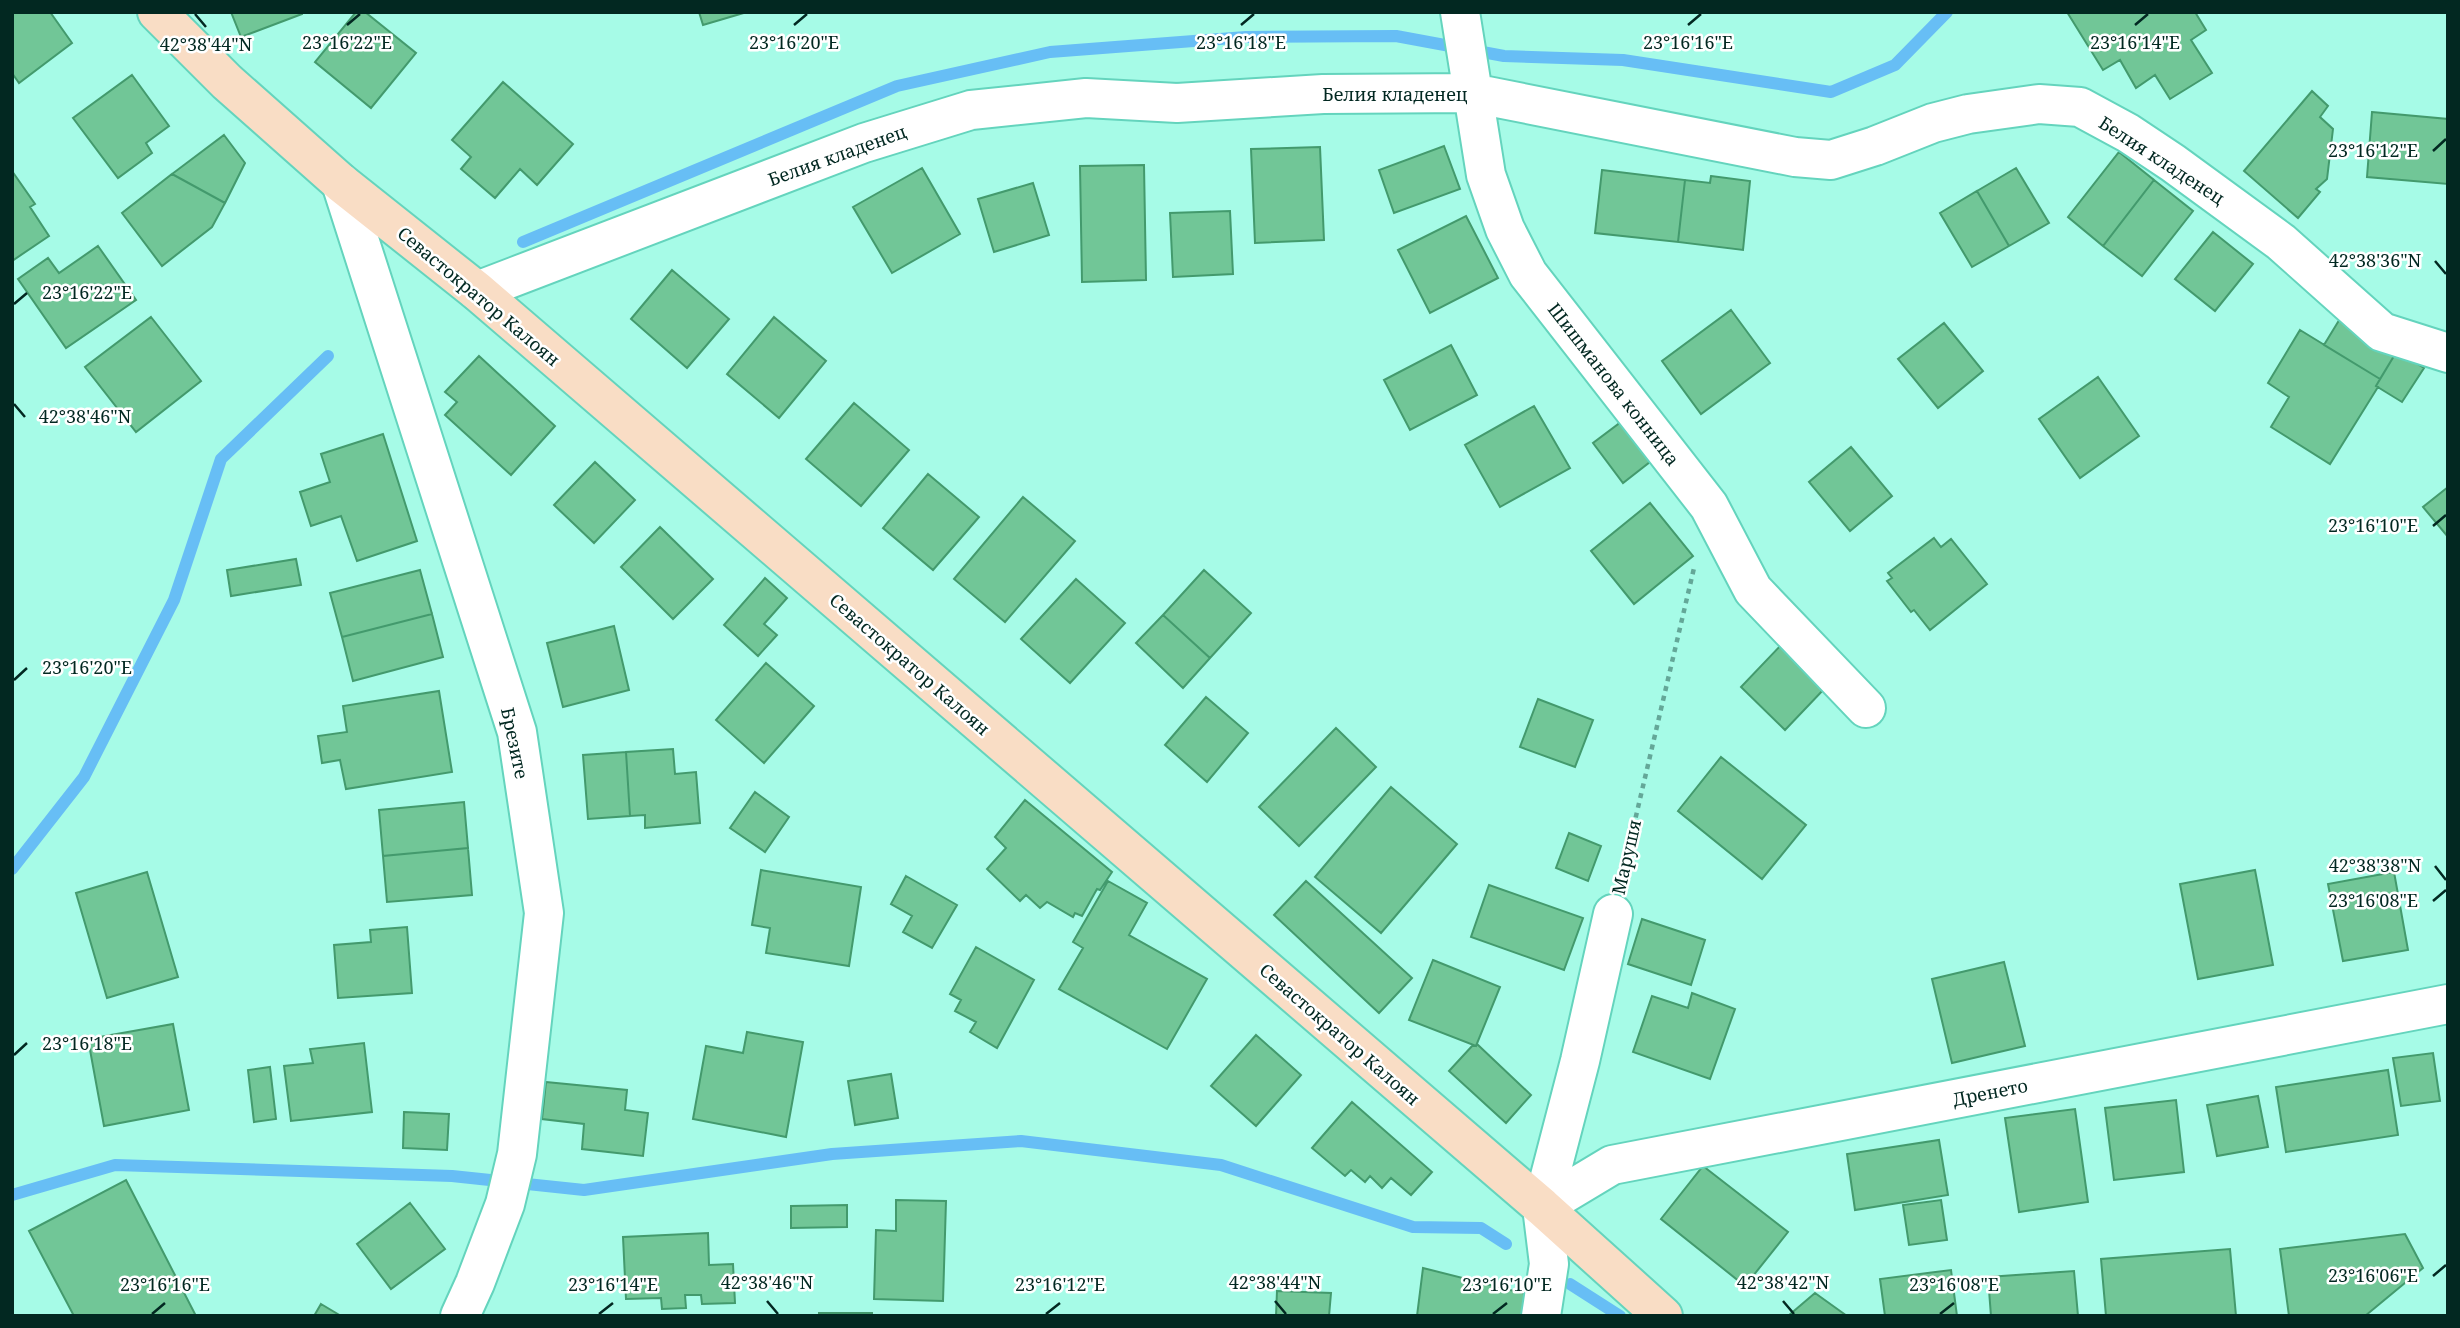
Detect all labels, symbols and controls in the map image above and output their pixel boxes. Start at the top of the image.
text: 23°16'22"E [302,30,392,54]
text: 23°16'20"E [749,30,839,54]
text: 23°16'18"E [1196,30,1286,54]
text: 23°16'16"E [1643,30,1733,54]
text: 23°16'14"E [2090,30,2180,54]
text: 42°38'44"N [160,32,253,56]
street label: Белия кладенец [1322,82,1468,106]
street label: Белия кладенец [2095,110,2230,210]
street label: Белия кладенец [765,119,910,191]
text: 23°16'12"E [2328,138,2418,162]
street label: Севастократор Калоян [393,221,565,371]
text: 42°38'36"N [2329,248,2422,272]
text: 23°16'22"E [42,280,132,304]
street label: Шишманова конница [1543,298,1685,470]
text: 42°38'46"N [39,404,132,428]
text: 23°16'10"E [2328,513,2418,537]
street label: Севастократор Калоян [825,588,995,740]
text: 23°16'20"E [42,655,132,679]
street label: Брезите [496,705,534,781]
street label: Марушя [1606,817,1646,897]
text: 42°38'38"N [2329,853,2422,877]
text: 23°16'08"E [2328,888,2418,912]
street label: Севастократор Калоян [1255,958,1425,1110]
text: 23°16'18"E [42,1031,132,1055]
street label: Дренето [1950,1073,2030,1111]
text: 23°16'06"E [2328,1263,2418,1287]
text: 42°38'46"N [721,1270,814,1294]
text: 42°38'44"N [1229,1270,1322,1294]
text: 42°38'42"N [1737,1270,1830,1294]
text: 23°16'16"E [120,1272,210,1296]
text: 23°16'14"E [568,1272,658,1296]
text: 23°16'12"E [1015,1272,1105,1296]
text: 23°16'10"E [1462,1272,1552,1296]
text: 23°16'08"E [1909,1272,1999,1296]

